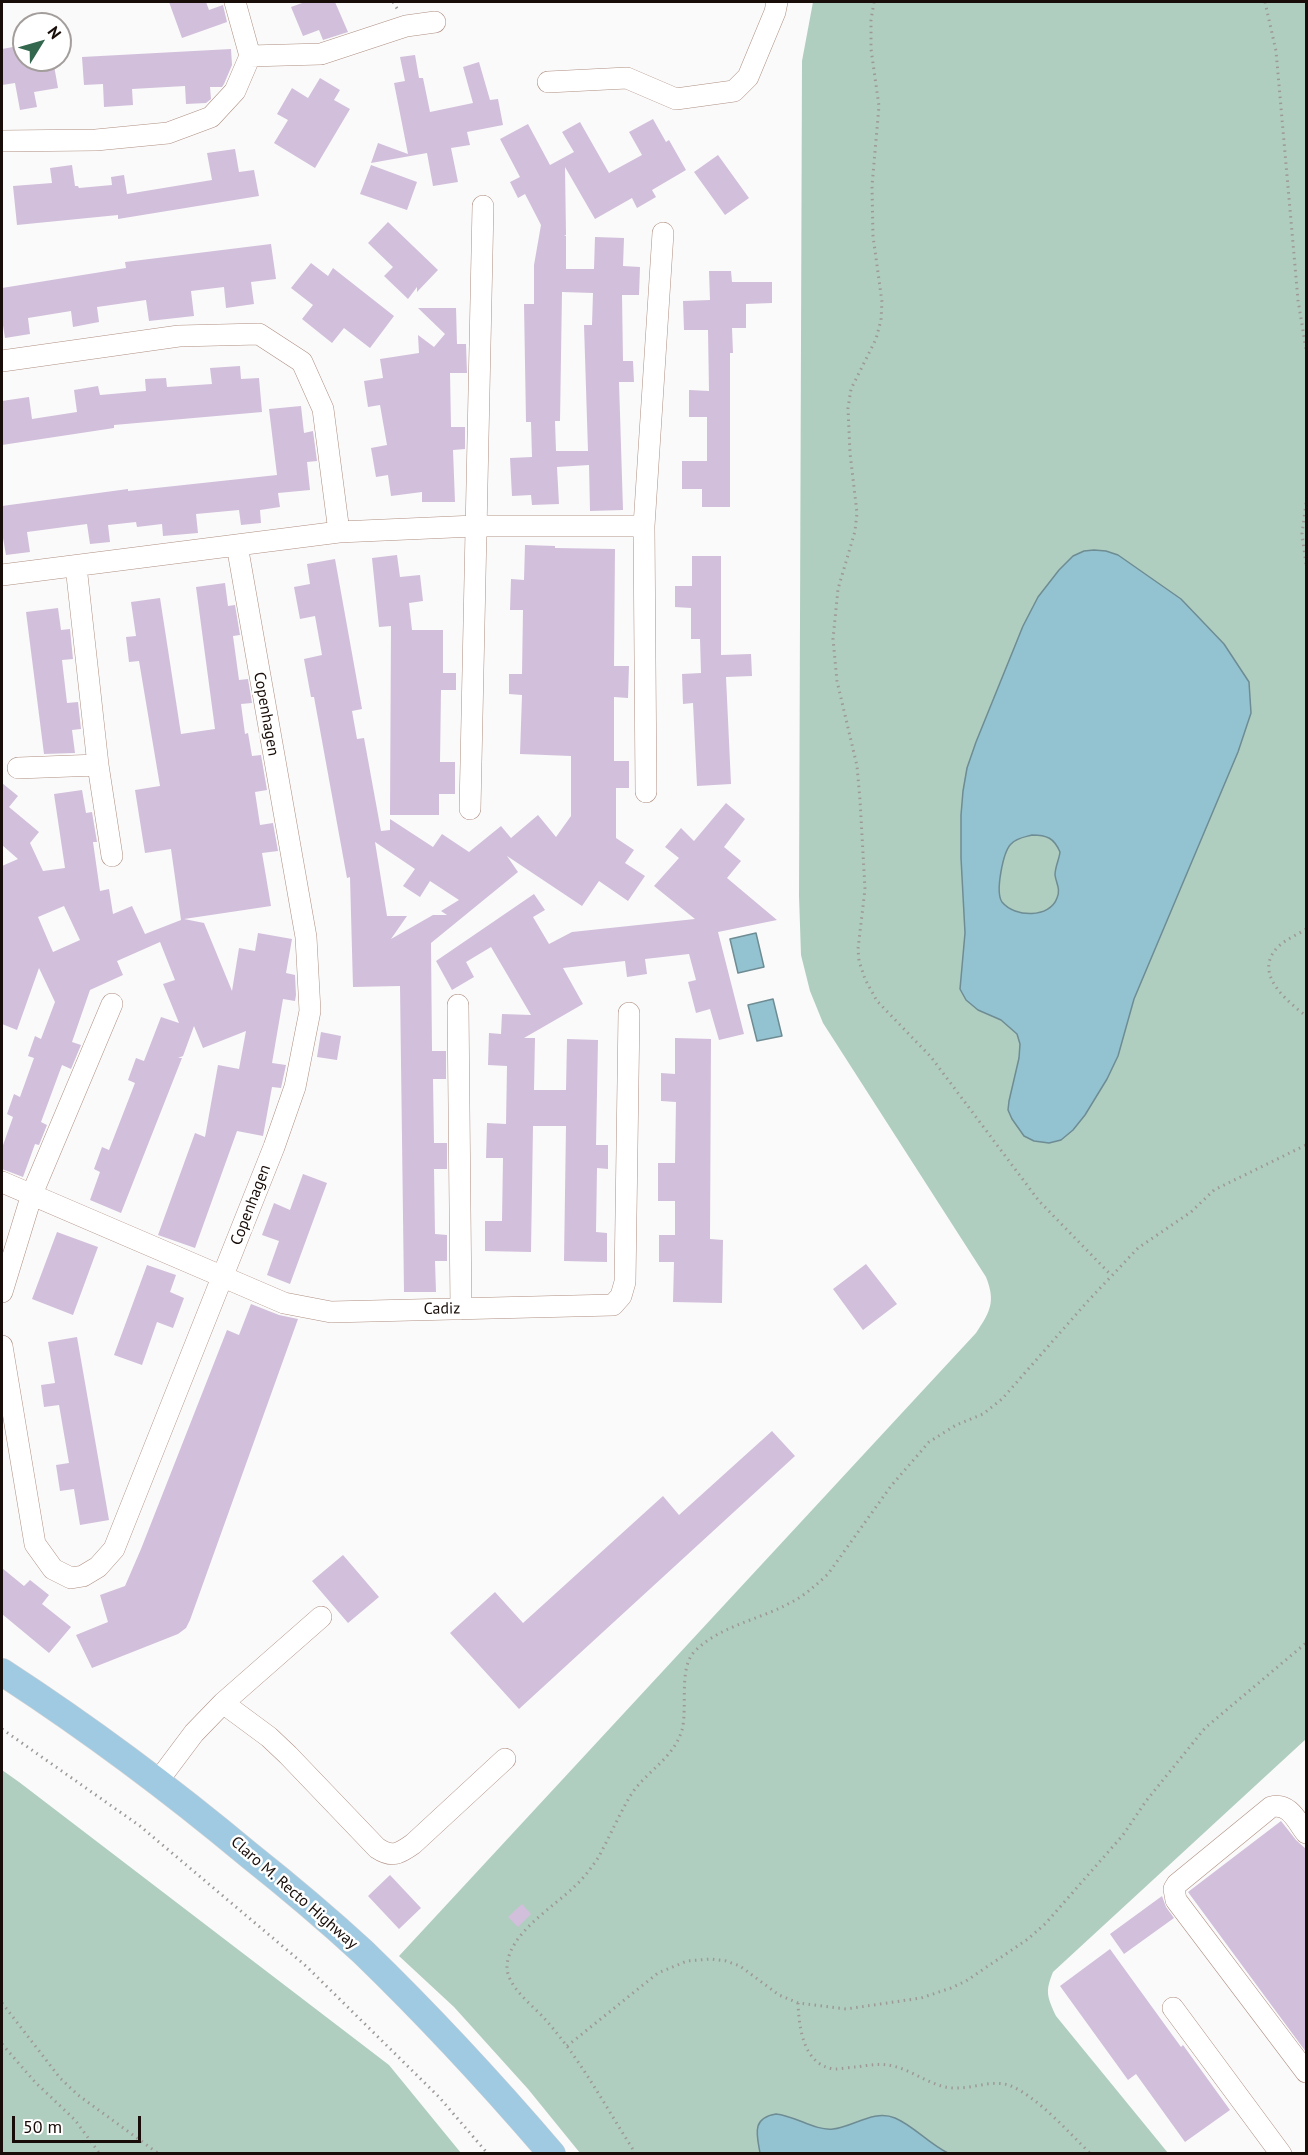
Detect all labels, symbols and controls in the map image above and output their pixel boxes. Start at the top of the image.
north arrow [12,12,72,72]
text: N [44,22,66,43]
street label: Copenhagen [249,671,283,757]
street label: Copenhagen [227,1162,275,1248]
street label: Cadiz [423,1299,461,1319]
street label: Claro M. Recto Highway [227,1833,361,1953]
scale bar [15,2104,144,2142]
text: 50 m [23,2115,62,2138]

